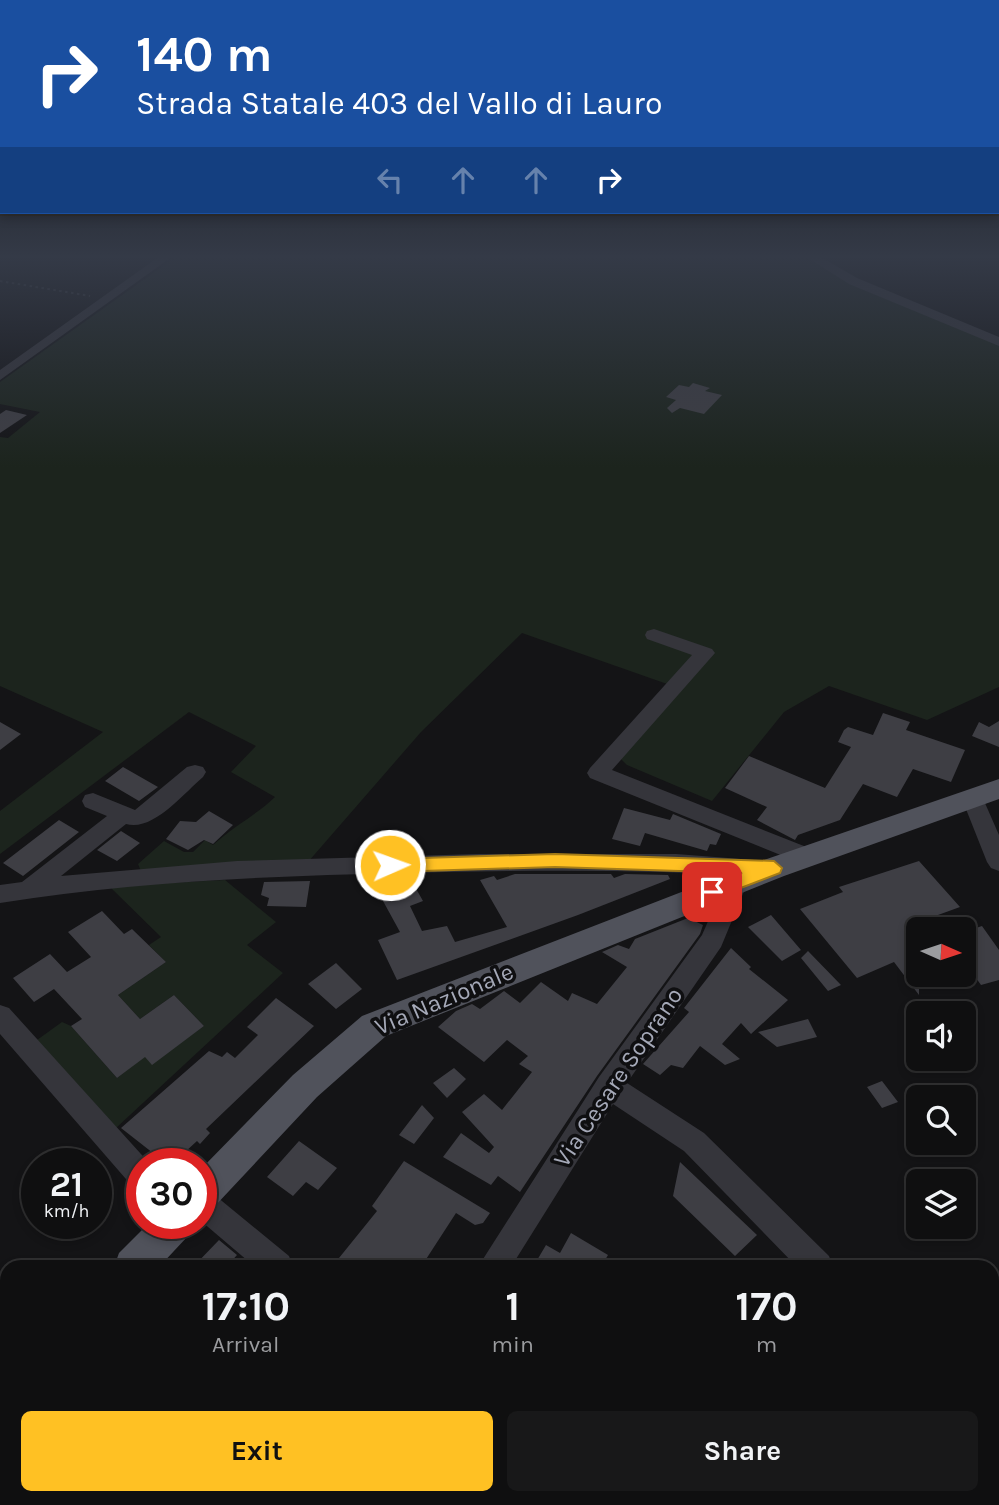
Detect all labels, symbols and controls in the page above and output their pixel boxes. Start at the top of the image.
text: 140 m [136,26,273,83]
icon: right [21,28,112,119]
text: Strada Statale 403 del Vallo di Lauro [136,85,662,122]
icon: left [371,161,409,199]
icon: ahead [444,161,482,199]
icon: ahead [517,161,555,199]
icon: right [590,161,628,199]
position arrow [353,828,427,902]
pin [682,862,742,922]
icon: arrive [693,873,731,911]
north arrow [906,917,976,987]
map controls [906,917,976,1239]
street label: Via Nazionale [371,957,517,1041]
street label: Via Cesare Soprano [548,982,688,1172]
button: sound [906,1001,976,1071]
button: search [906,1085,976,1155]
speed limit sign: 30 [126,1148,217,1239]
text: 21 [50,1164,83,1205]
button: layers [906,1169,976,1239]
text: km/h [44,1200,89,1222]
text: 17:10 [201,1281,290,1331]
text: 1 [505,1281,520,1331]
text: 170 [735,1281,798,1331]
text: Arrival [212,1331,279,1358]
text: min [492,1331,534,1358]
text: m [756,1331,777,1358]
button: Exit [21,1411,493,1491]
button: Share [507,1411,978,1491]

